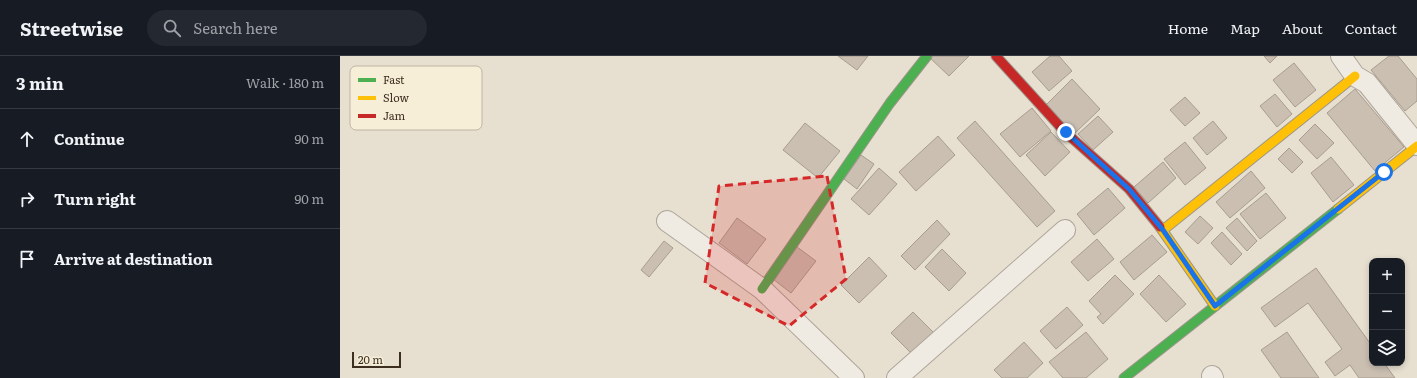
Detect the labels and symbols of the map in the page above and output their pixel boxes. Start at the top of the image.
legend [350,66,482,130]
text: Fast [383,71,405,87]
text: Slow [383,89,409,105]
text: Jam [383,107,406,123]
route end [1057,123,1075,141]
route start [1375,163,1393,181]
scale bar [352,350,401,369]

